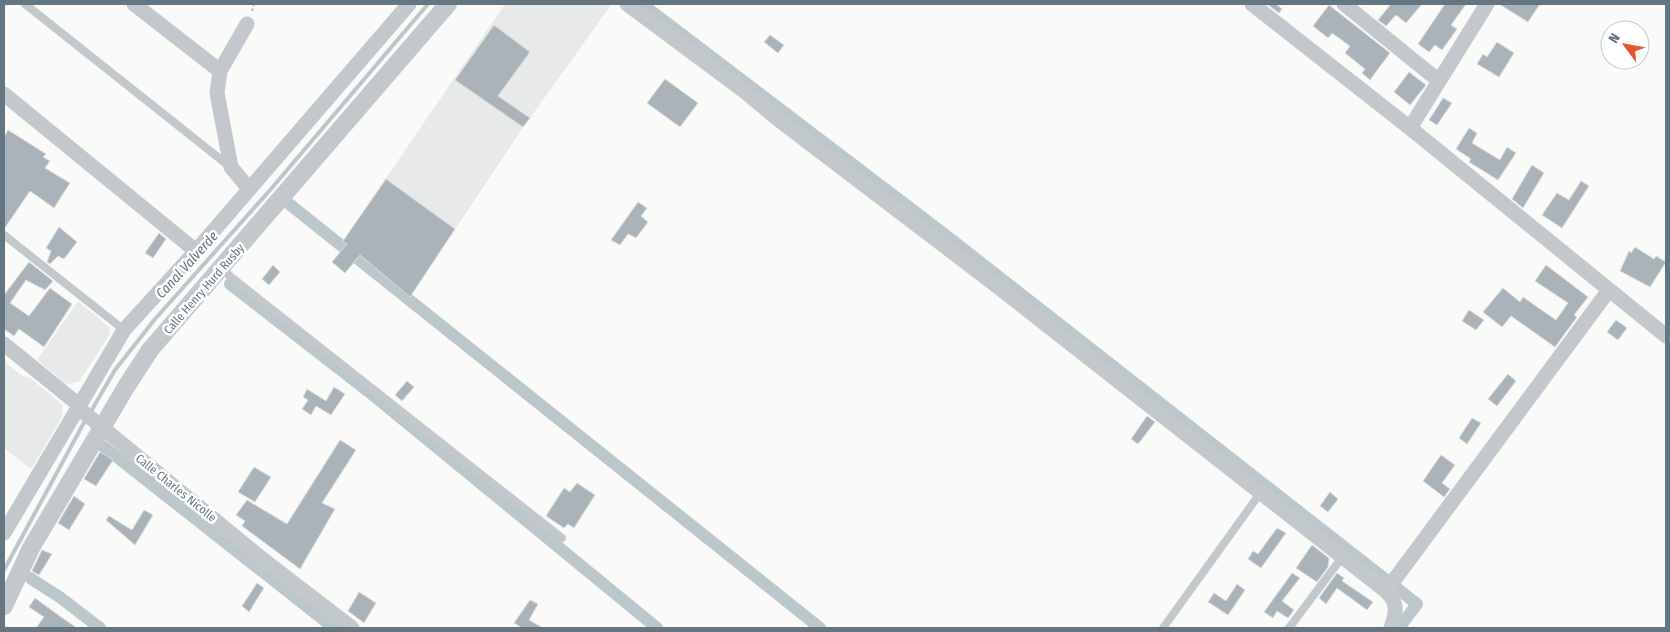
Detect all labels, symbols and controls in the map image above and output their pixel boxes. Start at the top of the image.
north arrow [1600,20,1650,70]
text: N [1605,30,1624,46]
water label: Canal Valverde [152,228,222,302]
street label: Calle Henry Hurd Rusby [161,241,247,337]
street label: Calle Charles Nicolle [133,451,219,525]

